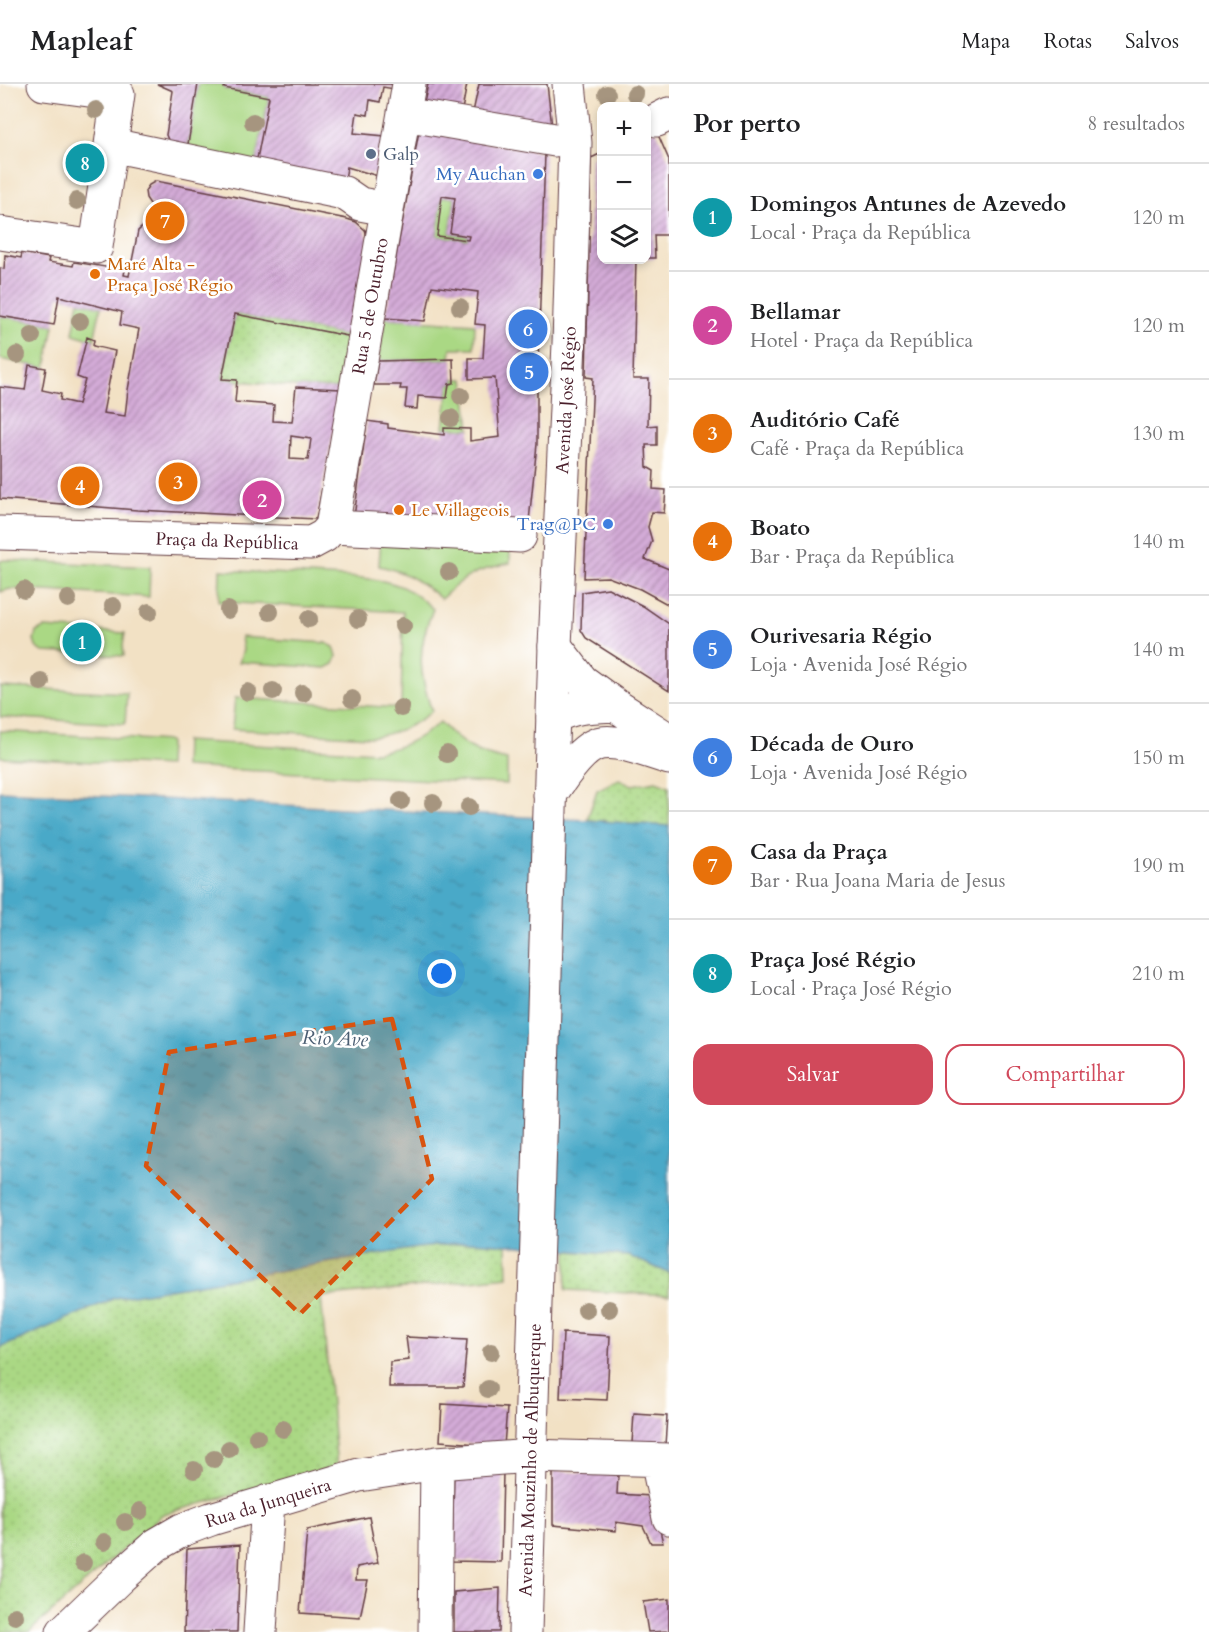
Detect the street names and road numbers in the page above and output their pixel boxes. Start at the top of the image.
street label: Rua 5 de Outubro [346,235,395,376]
street label: Avenida José Régio [550,325,583,475]
street label: Praça da República [155,527,299,557]
street label: Avenida Mouzinho de Albuquerque [513,1323,548,1597]
street label: Rua da Junqueira [202,1472,334,1535]

